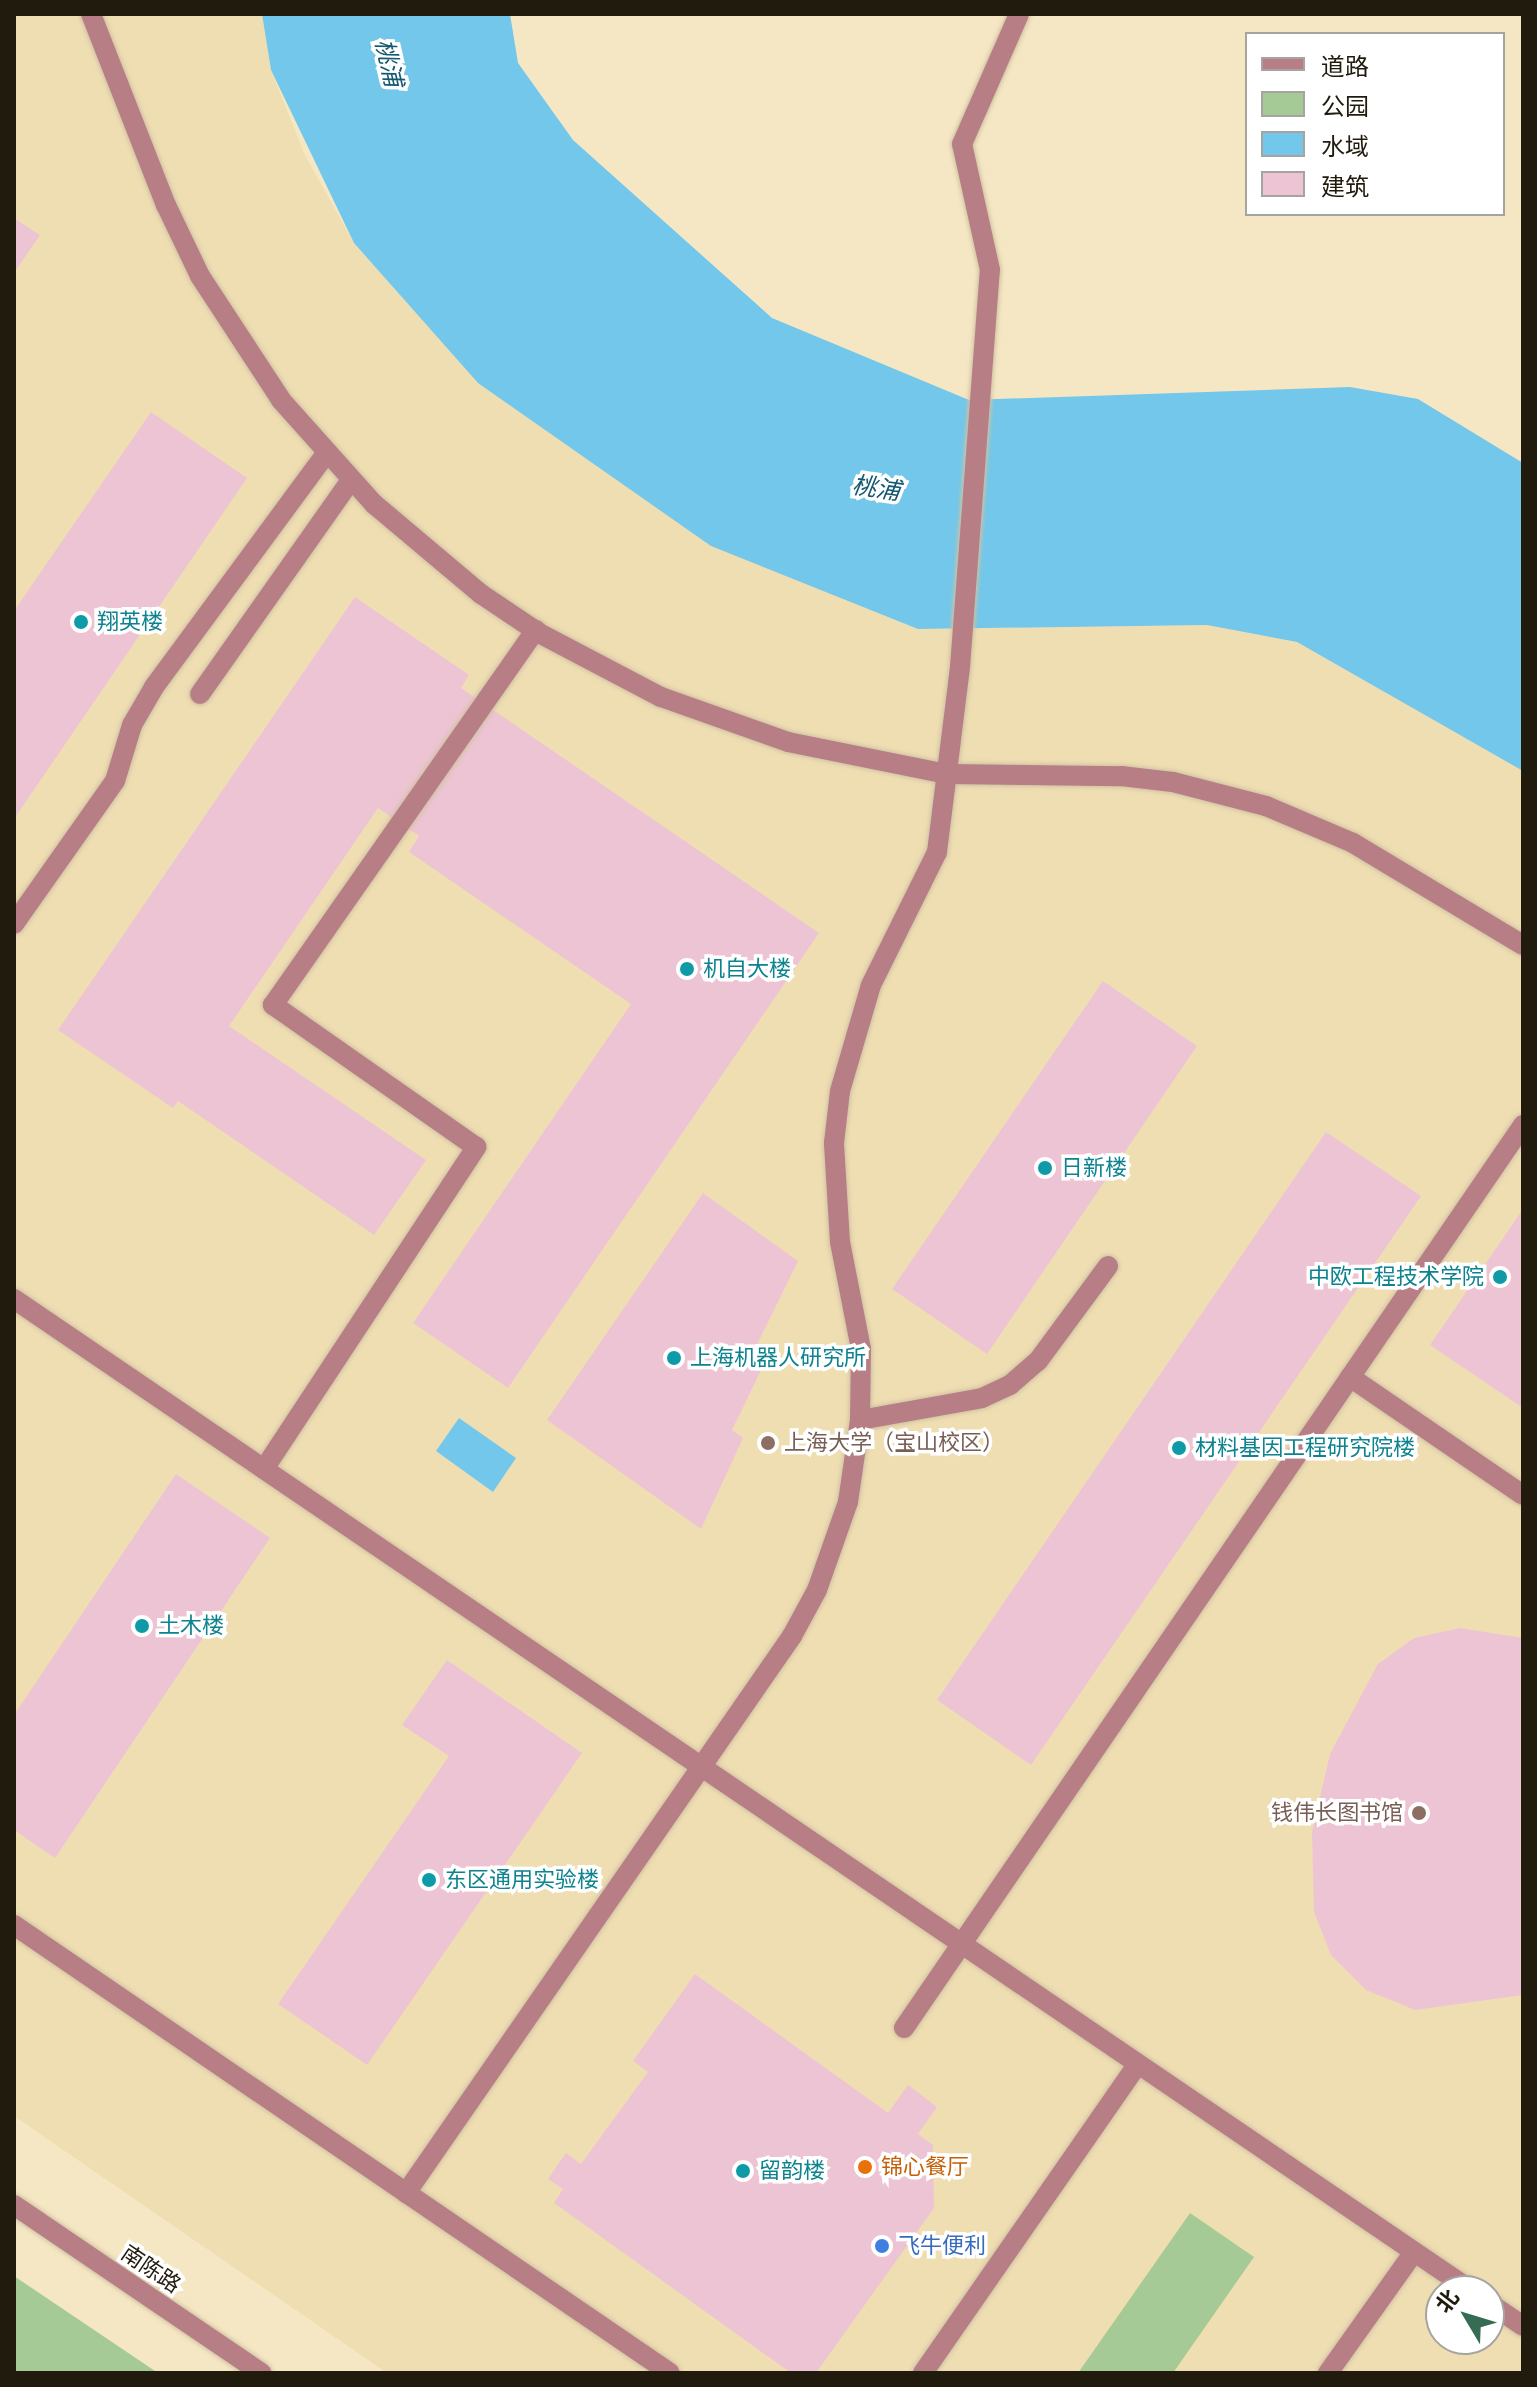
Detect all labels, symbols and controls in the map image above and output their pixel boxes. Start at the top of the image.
legend [1245,32,1505,216]
water label: 桃浦 [369,36,407,90]
text: 道路 [1321,53,1369,81]
text: 公园 [1321,93,1369,121]
text: 水域 [1321,133,1369,161]
text: 建筑 [1321,173,1369,201]
water label: 桃浦 [850,471,902,507]
place label: 翔英楼 [97,609,163,635]
marker: 翔英楼 [72,613,90,631]
place label: 机自大楼 [703,956,791,982]
marker: 机自大楼 [678,960,696,978]
place label: 日新楼 [1061,1155,1127,1181]
marker: 日新楼 [1036,1159,1054,1177]
place label: 中欧工程技术学院 [1308,1264,1484,1290]
marker: 中欧工程技术学院 [1491,1268,1509,1286]
place label: 上海机器人研究所 [690,1345,866,1371]
marker: 上海机器人研究所 [665,1349,683,1367]
place label: 上海大学（宝山校区） [784,1430,1004,1456]
marker: 上海大学（宝山校区） [759,1434,777,1452]
place label: 材料基因工程研究院楼 [1195,1435,1415,1461]
marker: 材料基因工程研究院楼 [1170,1439,1188,1457]
place label: 土木楼 [158,1613,224,1639]
marker: 土木楼 [133,1617,151,1635]
place label: 钱伟长图书馆 [1271,1800,1403,1826]
marker: 钱伟长图书馆 [1410,1804,1428,1822]
place label: 东区通用实验楼 [445,1867,599,1893]
marker: 东区通用实验楼 [420,1871,438,1889]
place label: 锦心餐厅 [881,2154,969,2180]
place label: 留韵楼 [759,2158,825,2184]
marker: 锦心餐厅 [856,2158,874,2176]
marker: 留韵楼 [734,2162,752,2180]
place label: 飞牛便利 [898,2233,986,2259]
marker: 飞牛便利 [873,2237,891,2255]
street label: 南陈路 [116,2240,186,2298]
north arrow [1425,2275,1505,2355]
text: 北 [1431,2285,1464,2318]

